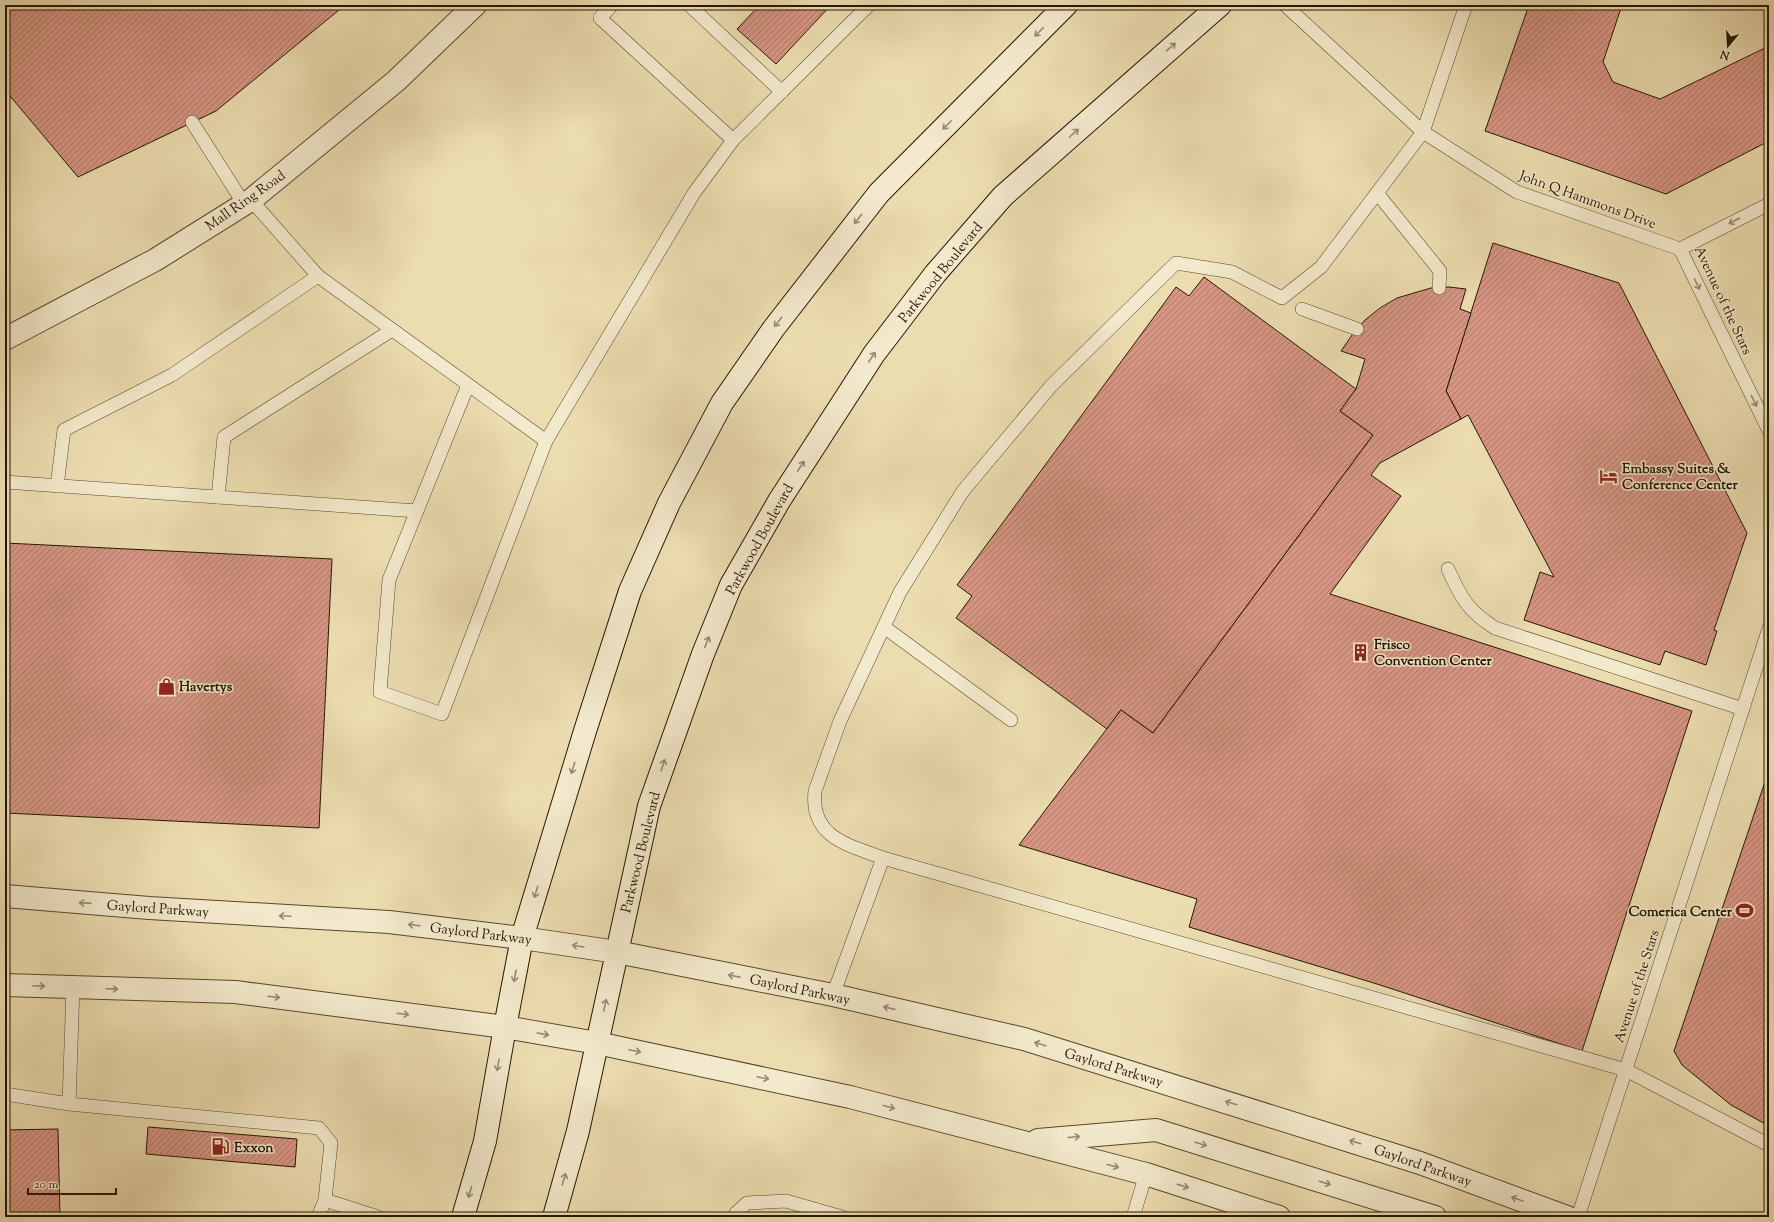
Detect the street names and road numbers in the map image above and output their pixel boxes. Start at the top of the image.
street label: John Q Hammons Drive [1515,166,1659,235]
street label: Mall Ring Road [202,167,290,237]
street label: Parkwood Boulevard [895,219,988,328]
street label: Avenue of the Stars [1688,243,1756,358]
street label: Parkwood Boulevard [722,481,800,599]
street label: Parkwood Boulevard [617,790,667,915]
street label: Gaylord Parkway [106,896,210,924]
street label: Gaylord Parkway [429,919,533,951]
street label: Avenue of the Stars [1610,928,1666,1046]
street label: Gaylord Parkway [747,971,852,1011]
street label: Gaylord Parkway [1062,1044,1165,1093]
street label: Gaylord Parkway [1371,1141,1474,1193]

